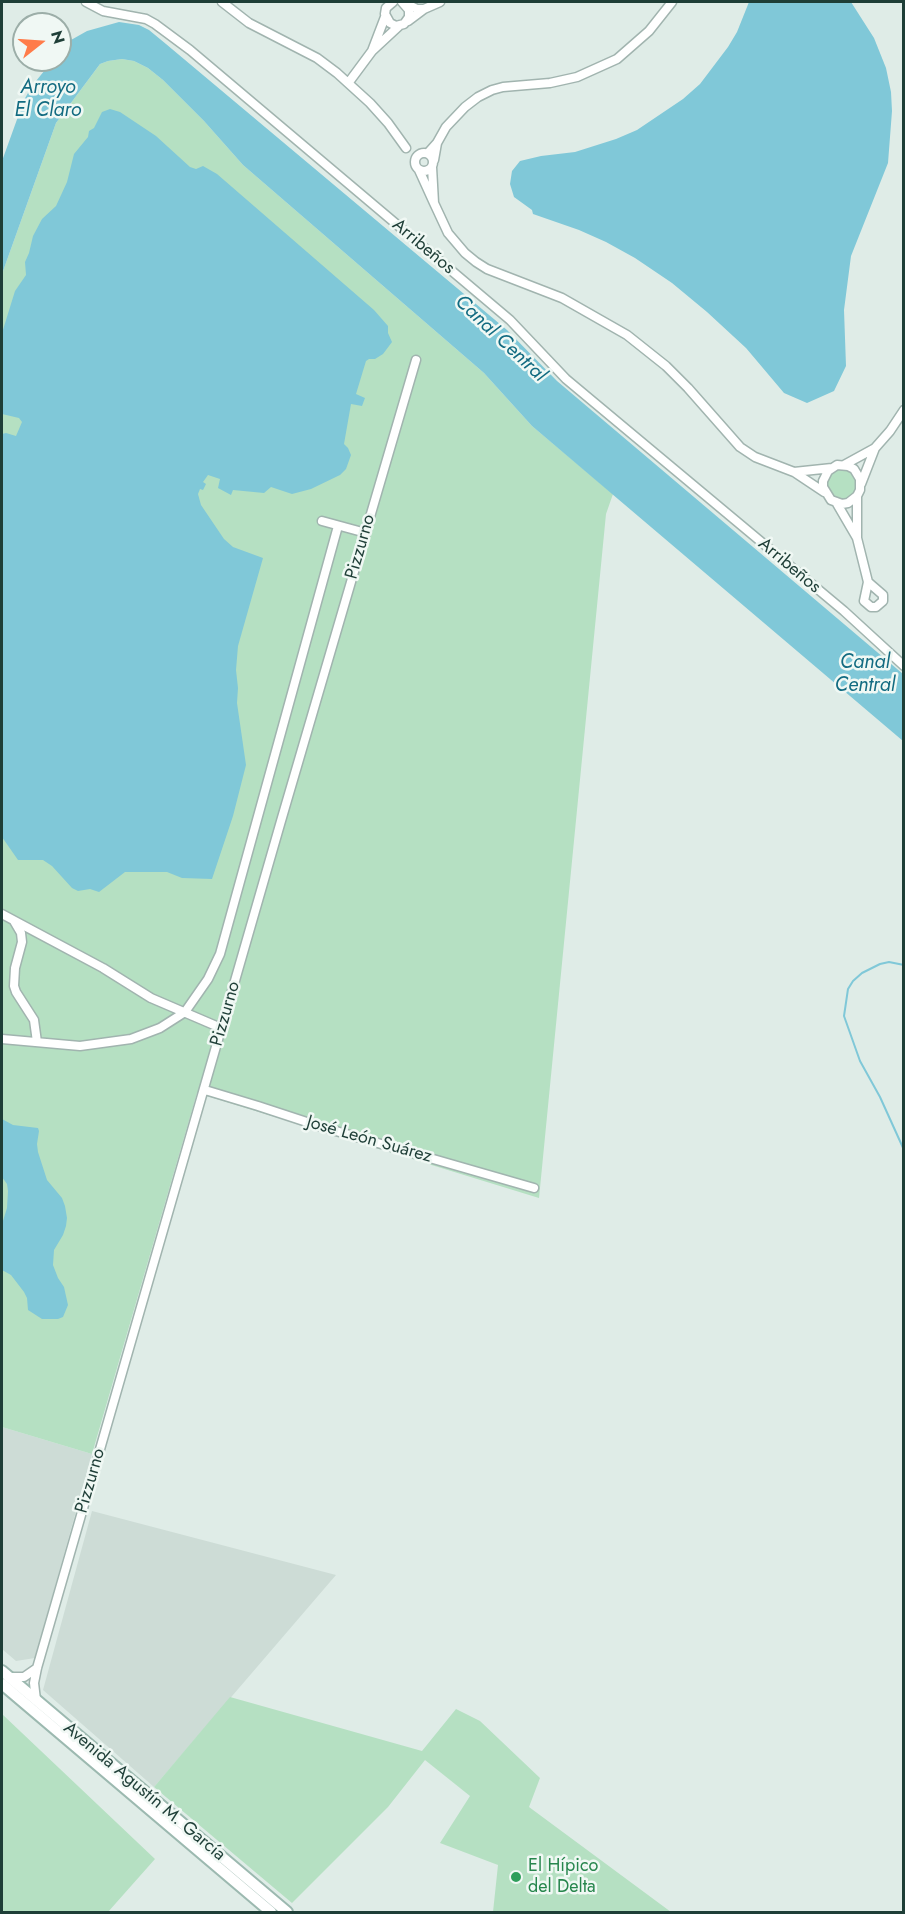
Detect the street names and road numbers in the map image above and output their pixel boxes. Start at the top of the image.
street label: Arribeños [387,215,459,279]
street label: Pizzurno [341,512,381,582]
street label: Arribeños [753,534,825,598]
street label: Pizzurno [206,979,246,1049]
street label: José León Suárez [304,1112,434,1168]
street label: Pizzurno [71,1446,111,1516]
street label: Avenida Agustín M. García [59,1718,229,1866]

